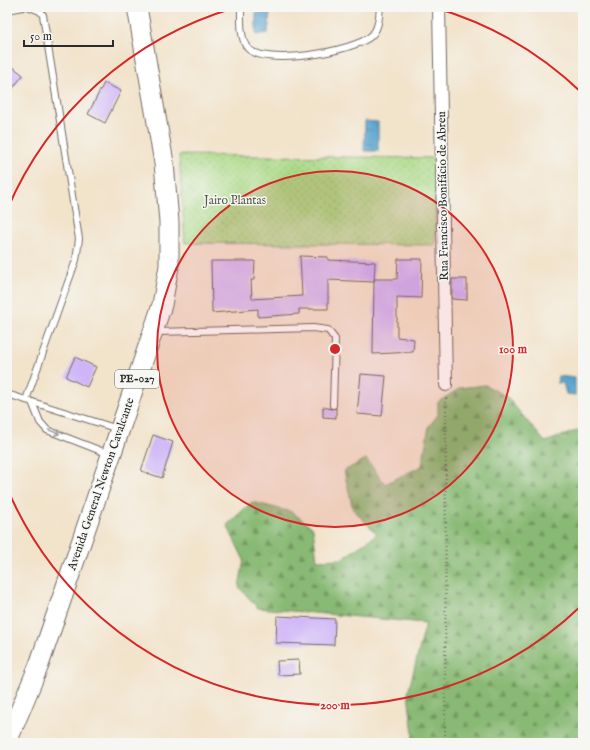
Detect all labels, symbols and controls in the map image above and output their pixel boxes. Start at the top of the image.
scale bar [24,22,113,48]
text: 50 m [30,29,52,44]
street label: Rua Francisco Bonifácio de Abreu [434,111,452,281]
park label: Jairo Plantas [202,193,266,209]
centre of rings [328,342,342,356]
text: 100 m [499,342,528,357]
road number: PE-027 [115,370,159,388]
street label: Avenida General Newton Cavalcante [64,395,138,573]
one-way arrow [47,429,59,437]
text: 200 m [320,698,350,713]

